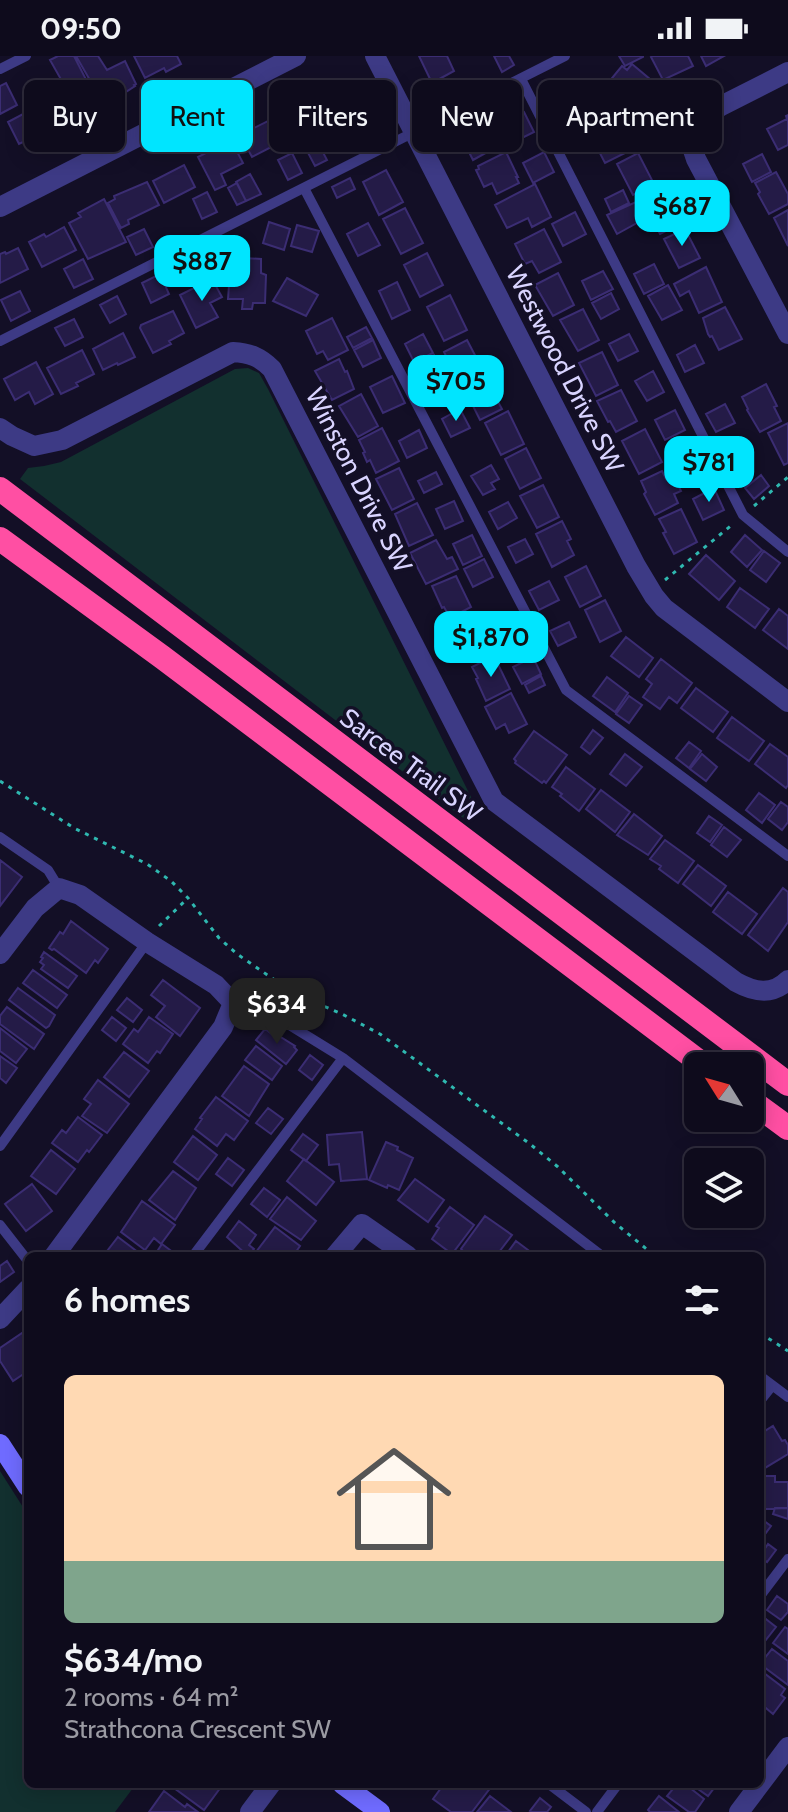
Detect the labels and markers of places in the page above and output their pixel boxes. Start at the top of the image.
pin: $687 [635,180,729,248]
pin: $887 [155,235,249,303]
pin: $705 [409,355,503,423]
pin: $781 [662,436,756,504]
pin: $1,870 [426,611,556,679]
pin: $634 [230,978,324,1046]

